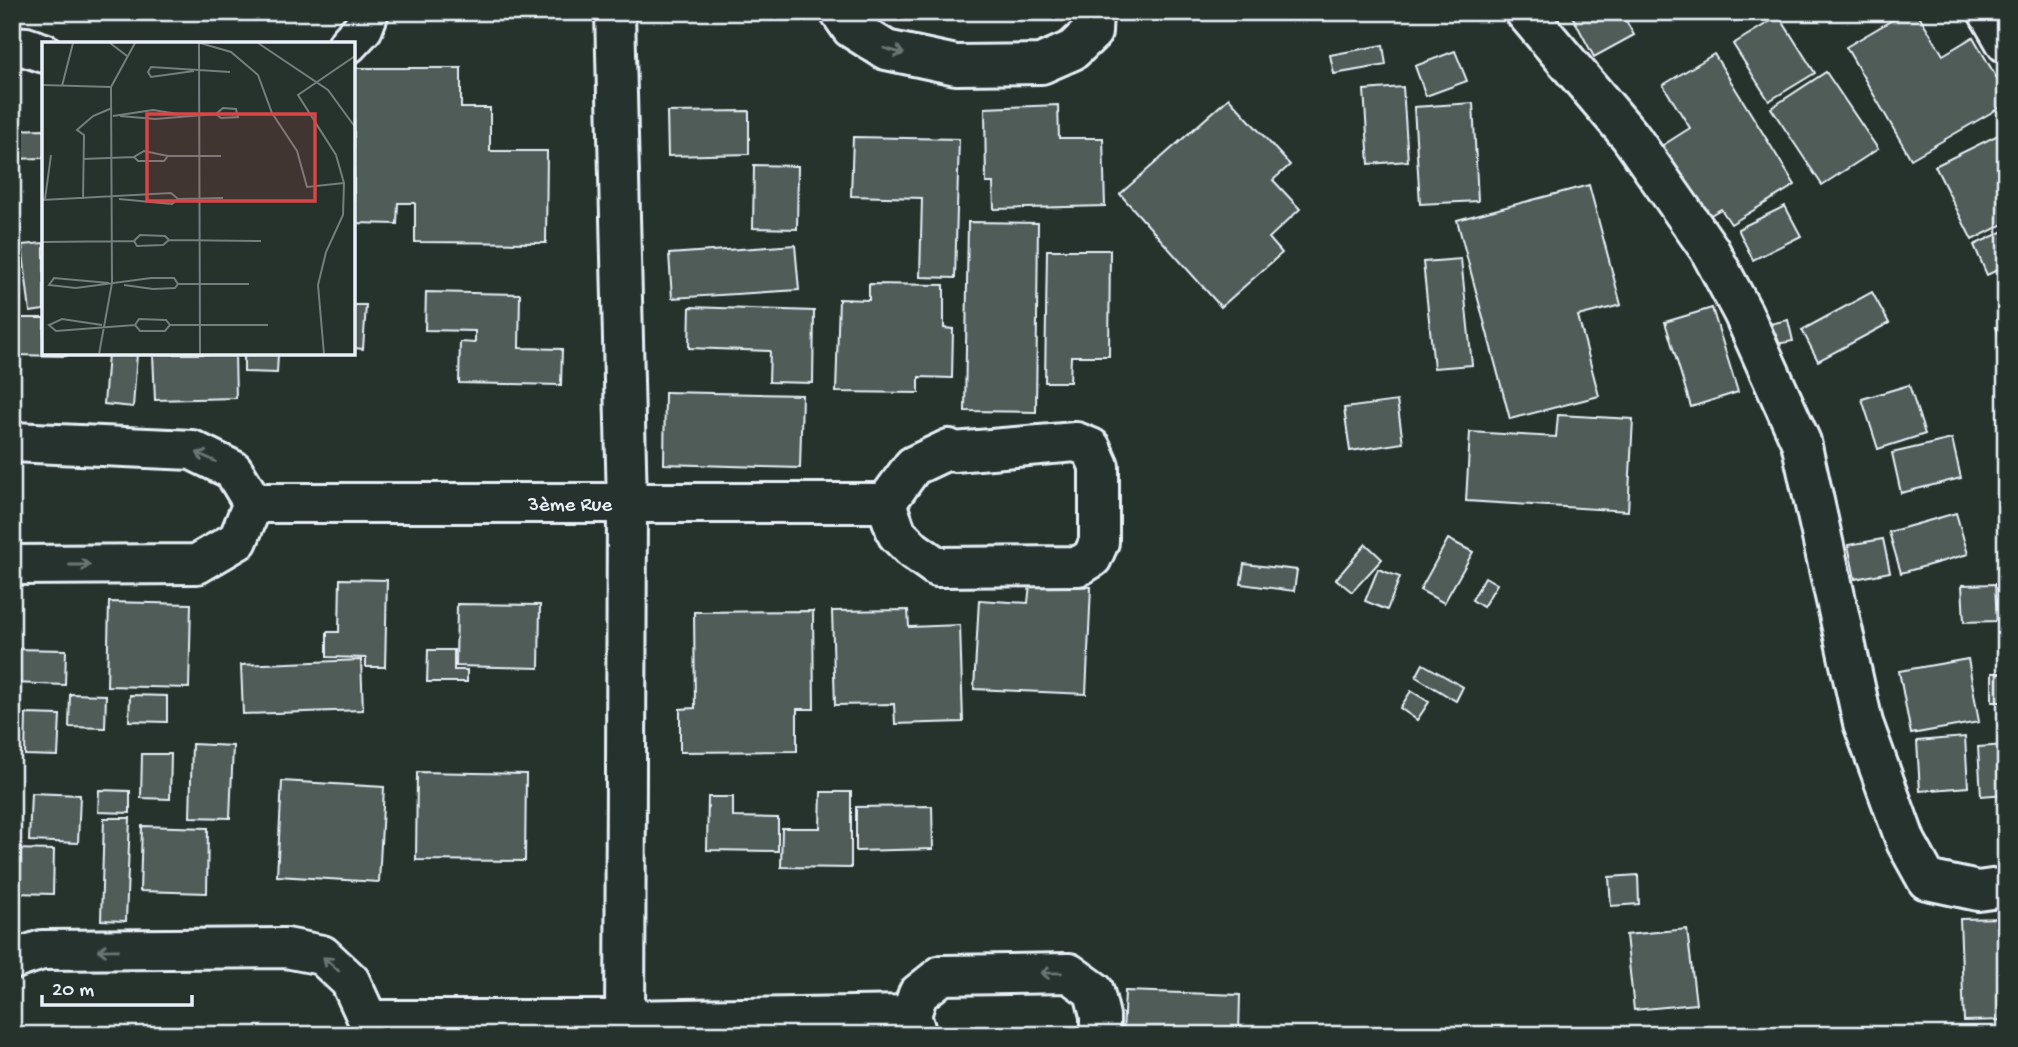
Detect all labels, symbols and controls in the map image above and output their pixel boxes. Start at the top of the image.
inset map [42,42,355,355]
one-way arrow [882,45,905,58]
one-way arrow [196,450,217,463]
street label: 3ème Rue [527,494,613,519]
one-way arrow [69,558,92,572]
one-way arrow [97,943,120,957]
one-way arrow [323,956,340,973]
scale bar [42,963,192,1007]
one-way arrow [1040,966,1063,980]
text: 20 m [52,979,94,1004]

